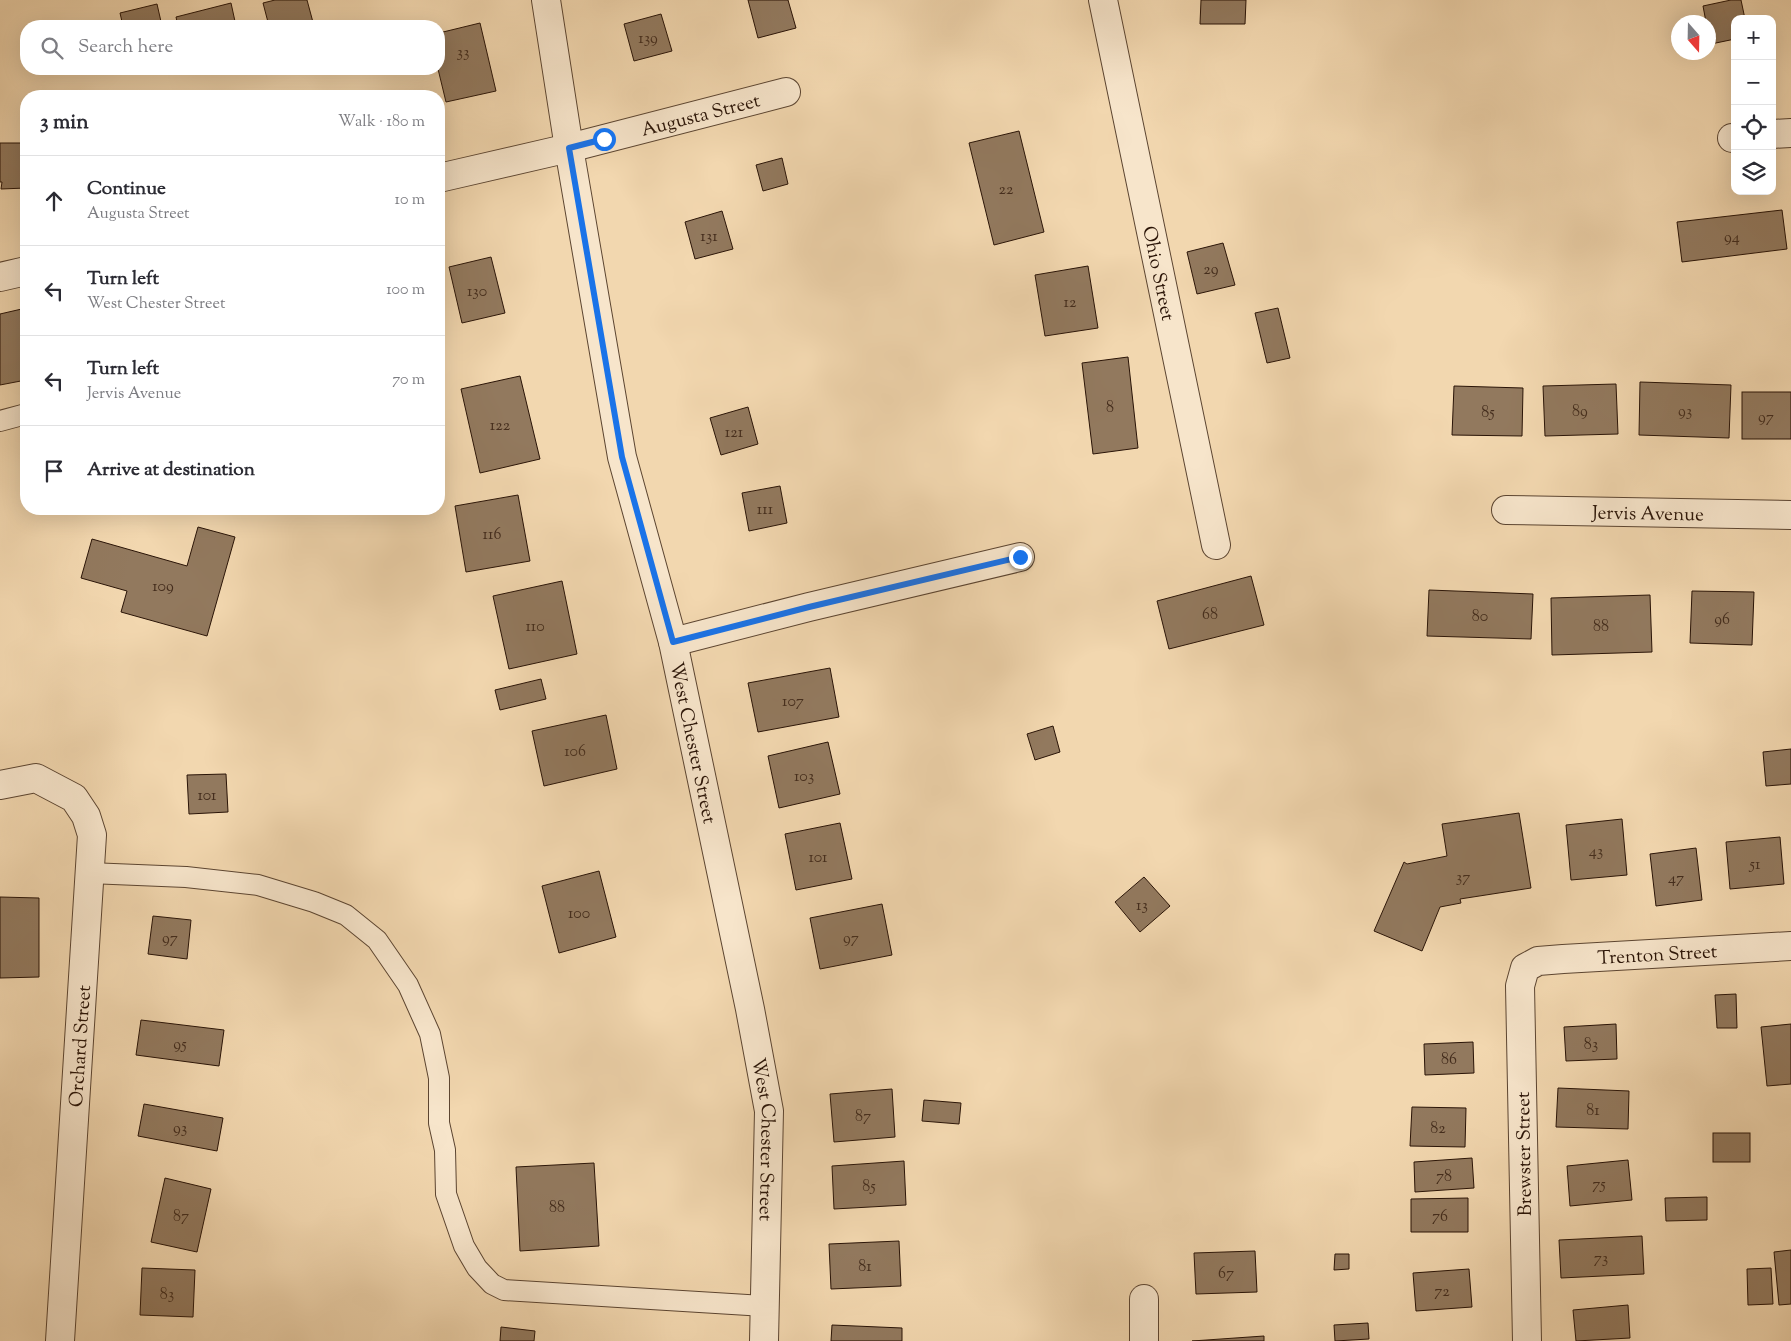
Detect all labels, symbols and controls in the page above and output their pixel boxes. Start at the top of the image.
north arrow [1671,15,1716,60]
map controls [1731,15,1776,195]
button: + [1731,15,1776,60]
search box [20,20,445,75]
house number: 139 [638,28,658,51]
icon: search [38,34,66,62]
text: Search here [78,34,173,61]
house number: 33 [457,42,469,65]
button: − [1731,60,1776,105]
street label: Augusta Street [639,88,764,145]
button: locate [1731,105,1776,150]
text: 3 min [40,108,89,138]
text: Walk · 180 m [338,111,425,134]
route start [593,128,616,151]
button: layers [1731,150,1776,195]
text: Continue [87,176,166,203]
house number: 22 [999,179,1014,202]
icon: ahead [40,187,68,215]
text: 10 m [395,189,425,212]
text: Augusta Street [87,203,190,226]
street label: Ohio Street [1134,224,1180,324]
house number: 131 [700,226,718,249]
house number: 94 [1724,227,1740,250]
house number: 29 [1203,259,1219,282]
text: Turn left [87,266,159,293]
icon: left [40,277,68,305]
text: 100 m [386,279,425,302]
house number: 130 [467,281,487,304]
house number: 12 [1064,292,1077,315]
text: West Chester Street [87,293,225,316]
text: Turn left [87,356,159,383]
icon: left [40,367,68,395]
text: 70 m [392,369,425,392]
text: Jervis Avenue [87,383,181,406]
house number: 8 [1106,397,1114,420]
house number: 89 [1572,401,1588,424]
house number: 93 [1678,401,1692,424]
house number: 85 [1481,402,1495,425]
house number: 97 [1758,407,1774,430]
house number: 122 [490,415,511,438]
house number: 121 [725,422,744,445]
icon: arrive [40,457,68,485]
text: Arrive at destination [87,457,255,484]
house number: 111 [757,499,774,522]
street label: Jervis Avenue [1591,500,1704,529]
house number: 116 [483,524,501,547]
route end [1009,546,1032,569]
house number: 109 [152,576,174,599]
house number: 68 [1202,604,1218,627]
house number: 80 [1472,606,1488,629]
house number: 96 [1714,609,1730,632]
house number: 110 [525,616,545,639]
house number: 88 [1593,616,1609,639]
street label: West Chester Street [662,660,722,827]
house number: 107 [782,691,804,714]
house number: 106 [564,741,586,764]
house number: 103 [794,766,814,789]
house number: 101 [197,785,217,808]
house number: 43 [1589,841,1603,864]
house number: 101 [808,847,828,870]
house number: 51 [1749,854,1761,877]
house number: 37 [1456,867,1470,890]
house number: 47 [1668,868,1684,891]
house number: 13 [1136,895,1148,918]
house number: 100 [568,903,590,926]
house number: 97 [162,928,178,951]
house number: 97 [843,928,859,951]
street label: Trenton Street [1597,939,1719,973]
street label: Orchard Street [64,984,99,1108]
house number: 95 [173,1034,187,1057]
house number: 83 [1584,1034,1598,1057]
house number: 86 [1441,1049,1457,1072]
street label: West Chester Street [743,1056,781,1222]
street label: Brewster Street [1511,1091,1540,1217]
house number: 81 [1586,1100,1600,1123]
house number: 87 [855,1106,871,1129]
house number: 93 [173,1118,187,1141]
house number: 82 [1430,1118,1446,1141]
house number: 78 [1436,1166,1452,1189]
house number: 75 [1592,1174,1606,1197]
house number: 85 [862,1176,876,1199]
house number: 88 [549,1197,565,1220]
house number: 87 [173,1206,189,1229]
house number: 76 [1432,1206,1448,1229]
house number: 73 [1594,1248,1608,1271]
house number: 81 [858,1256,872,1279]
house number: 67 [1218,1263,1234,1286]
house number: 72 [1434,1281,1450,1304]
house number: 83 [160,1284,174,1307]

